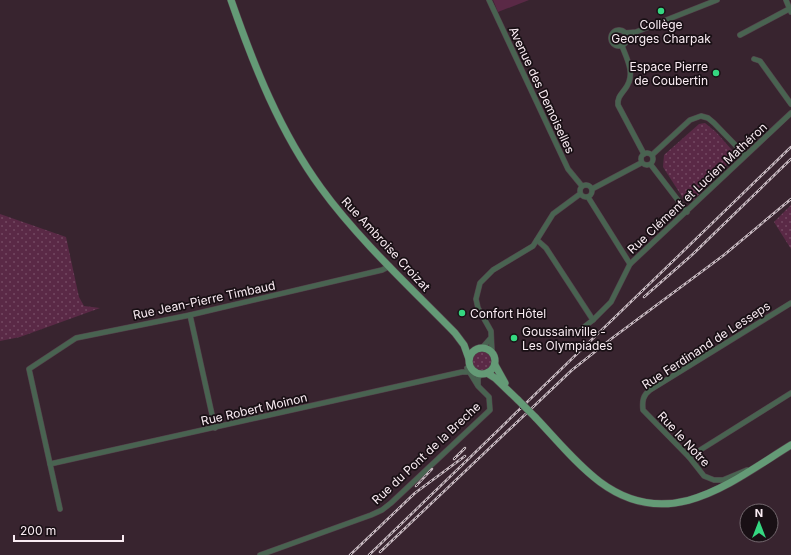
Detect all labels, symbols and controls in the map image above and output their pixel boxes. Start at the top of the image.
marker: Collège Georges Charpak [656,6,666,16]
place label: Collège Georges Charpak [611,17,711,46]
street label: Avenue des Demoiselles [506,24,578,156]
place label: Espace Pierre de Coubertin [629,59,708,88]
marker: Espace Pierre de Coubertin [711,68,721,78]
street label: Rue Clément et Lucien Mathéron [624,119,770,257]
street label: Rue Ambroise Croizat [339,194,433,294]
street label: Rue Jean-Pierre Timbaud [131,278,277,322]
street label: Rue Ferdinand de Lesseps [639,298,773,392]
place label: Confort Hôtel [470,306,546,321]
marker: Confort Hôtel [457,308,467,318]
place label: Goussainville - Les Olympiades [522,324,613,353]
marker: Goussainville - Les Olympiades [509,333,519,343]
street label: Rue Robert Moinon [199,389,309,429]
street label: Rue du Pont de la Breche [369,399,483,507]
street label: Rue le Notre [655,408,713,470]
north arrow [739,503,779,543]
text: N [755,506,763,520]
scale bar [14,517,123,543]
text: 200 m [20,523,56,538]

